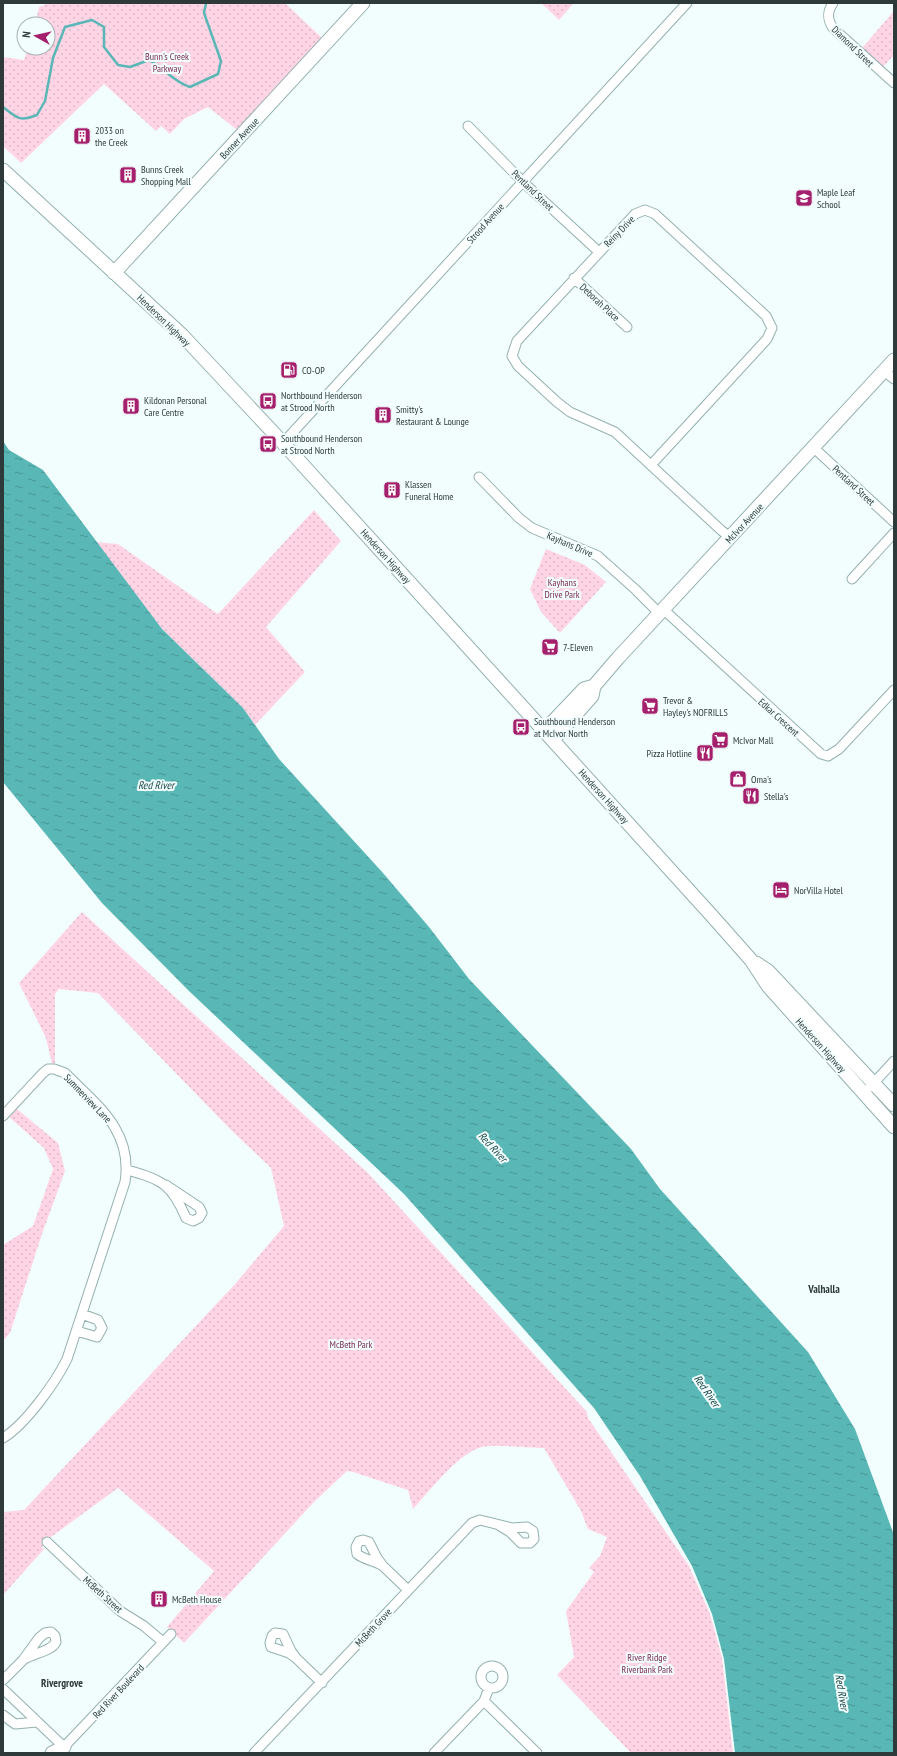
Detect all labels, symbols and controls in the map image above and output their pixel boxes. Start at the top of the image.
north arrow [16,16,56,56]
street label: Diamond Street [829,23,877,70]
text: N [19,31,33,39]
park label: Bunn's Creek Parkway [145,50,189,75]
street label: Bonner Avenue [217,115,262,162]
place label: 2033 on the Creek [95,124,128,149]
building icon: 2033 on the Creek [72,126,92,146]
place label: Bunns Creek Shopping Mall [141,163,191,188]
building icon: Bunns Creek Shopping Mall [118,165,138,185]
street label: Pentland Street [509,167,557,214]
place label: Maple Leaf School [817,186,855,211]
school or university icon: Maple Leaf School [794,188,814,208]
street label: Strood Avenue [464,200,507,246]
street label: Reiny Drive [601,213,638,250]
street label: Deborah Place [577,281,622,324]
street label: Henderson Highway [134,292,193,349]
fuel station icon: CO-OP [279,360,299,380]
place label: CO-OP [302,364,325,377]
place label: Northbound Henderson at Strood North [281,389,362,414]
bus stop icon: Northbound Henderson at Strood North [258,391,278,411]
place label: Kildonan Personal Care Centre [144,394,207,419]
building icon: Kildonan Personal Care Centre [121,396,141,416]
place label: Smitty's Restaurant & Lounge [396,403,469,428]
building icon: Smitty's Restaurant & Lounge [373,405,393,425]
place label: Southbound Henderson at Strood North [281,432,362,457]
bus stop icon: Southbound Henderson at Strood North [258,434,278,454]
street label: Pentland Street [830,462,878,508]
place label: Klassen Funeral Home [405,478,454,503]
building icon: Klassen Funeral Home [382,480,402,500]
street label: McIvor Avenue [722,500,766,546]
street label: Henderson Highway [358,526,414,587]
street label: Kayhans Drive [545,529,595,560]
park label: Kayhans Drive Park [544,576,580,601]
supermarket icon: 7-Eleven [540,637,560,657]
place label: 7-Eleven [563,641,593,654]
place label: Trevor & Hayley's NOFRILLS [663,694,728,719]
supermarket icon: Trevor & Hayley's NOFRILLS [640,696,660,716]
street label: Edkar Crescent [755,696,802,739]
place label: Southbound Henderson at McIvor North [534,715,615,740]
bus stop icon: Southbound Henderson at McIvor North [511,717,531,737]
supermarket icon: McIvor Mall [710,730,730,750]
place label: McIvor Mall [733,734,774,747]
restaurant icon: Pizza Hotline [695,743,715,763]
place label: Pizza Hotline [647,747,692,760]
street label: Henderson Highway [576,766,632,827]
shop icon: Oma's [728,769,748,789]
place label: Oma's [751,773,772,786]
water label: Red River [138,778,176,792]
restaurant icon: Stella's [741,786,761,806]
place label: Stella's [764,790,789,803]
hotel icon: NorVilla Hotel [771,880,791,900]
place label: NorVilla Hotel [794,884,843,897]
street label: Henderson Highway [793,1015,849,1076]
street label: Summerview Lane [61,1071,114,1126]
water label: Red River [476,1129,512,1166]
district label: Valhalla [807,1282,840,1296]
park label: McBeth Park [330,1338,373,1351]
water label: Red River [691,1372,724,1411]
street label: McBeth Street [80,1573,125,1616]
building icon: McBeth House [149,1589,169,1609]
place label: McBeth House [172,1593,222,1606]
street label: McBeth Grove [352,1605,394,1649]
park label: River Ridge Riverbank Park [621,1651,673,1676]
street label: Red River Boulevard [90,1662,147,1721]
water label: Red River [832,1673,852,1713]
district label: Rivergrove [41,1676,83,1690]

